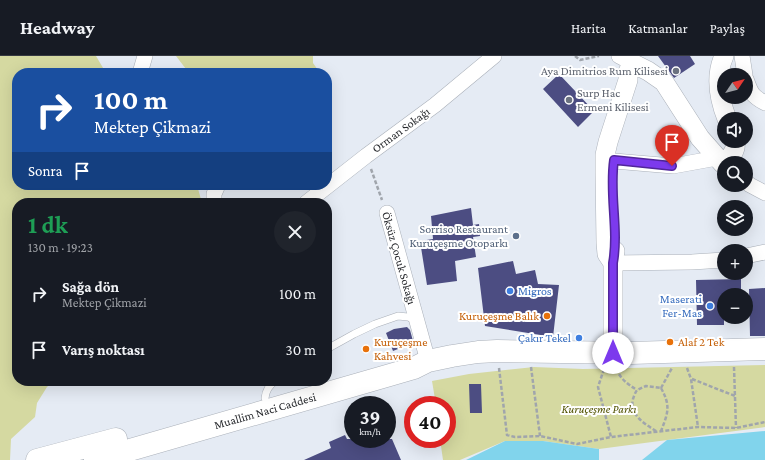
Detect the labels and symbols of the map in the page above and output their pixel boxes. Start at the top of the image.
place label: Aya Dimitrios Rum Kilisesi [541,64,668,78]
marker: Aya Dimitrios Rum Kilisesi [671,66,681,76]
north arrow [717,68,753,104]
place label: Surp Hac Ermeni Kilisesi [577,86,649,114]
marker: Surp Hac Ermeni Kilisesi [564,95,574,105]
street label: Orman Sokağı [369,104,433,156]
pin [655,125,689,166]
street label: Öksüz Çocuk Sokağı [379,210,419,306]
place label: Sorriso Restaurant Kuruçeşme Otoparkı [409,222,509,250]
marker: Sorriso Restaurant Kuruçeşme Otoparkı [511,231,521,241]
place label: Migros [518,284,552,298]
marker: Migros [505,286,515,296]
place label: Maserati Fer-Mas [660,292,702,320]
marker: Maserati Fer-Mas [705,301,715,311]
place label: Kuruçeşme Balık [459,309,539,323]
marker: Kuruçeşme Balık [542,311,552,321]
place label: Çakır Tekel [518,331,571,345]
position arrow [592,332,634,374]
marker: Çakır Tekel [574,333,584,343]
place label: Kuruçeşme Kahvesi [374,335,428,363]
place label: Alaf 2 Tek [678,335,725,349]
marker: Alaf 2 Tek [665,337,675,347]
marker: Kuruçeşme Kahvesi [361,344,371,354]
street label: Muallim Naci Caddesi [212,390,318,432]
speed limit sign: 40 [404,396,456,448]
park label: Kuruçeşme Parkı [562,402,637,416]

